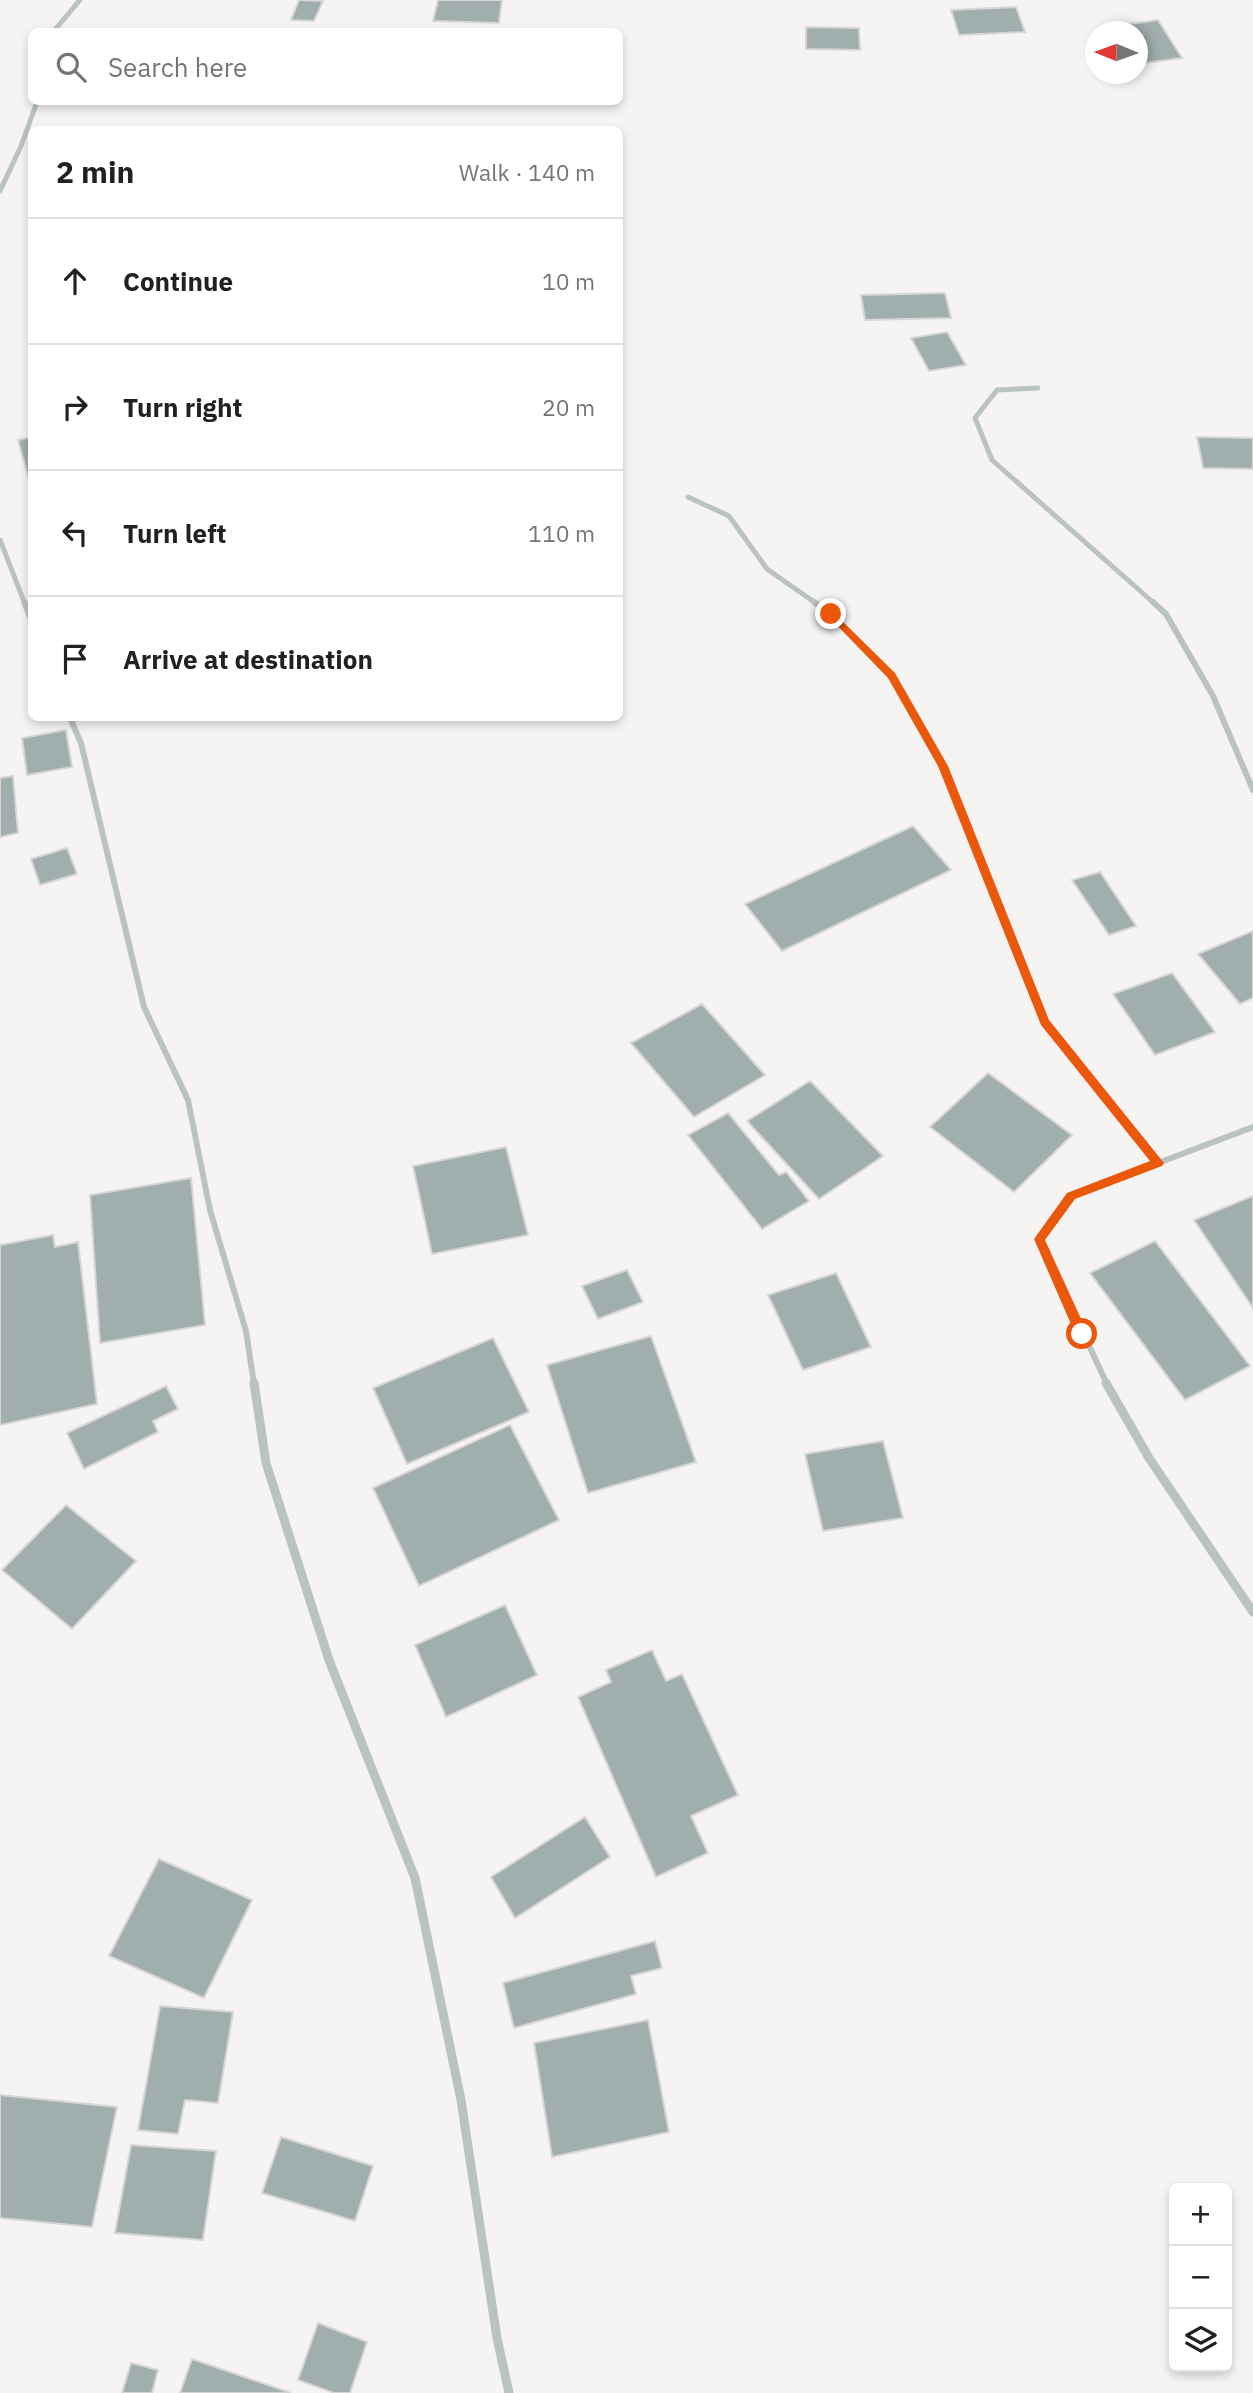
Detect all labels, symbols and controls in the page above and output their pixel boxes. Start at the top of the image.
north arrow [1085,21,1148,84]
search box [28,28,623,105]
icon: search [52,48,90,86]
text: Search here [108,50,247,84]
text: 2 min [56,152,134,191]
text: Walk · 140 m [459,157,595,187]
icon: ahead [56,262,94,300]
text: Continue [123,264,233,298]
text: 10 m [542,266,595,296]
icon: right [56,388,94,426]
text: Turn right [123,390,242,424]
text: 20 m [542,392,595,422]
icon: left [56,514,94,552]
text: Turn left [123,516,226,550]
text: 110 m [528,518,595,548]
route end [815,598,846,629]
icon: arrive [56,640,94,678]
text: Arrive at destination [123,642,373,676]
route start [1066,1318,1097,1349]
map controls [1169,2183,1232,2372]
button: + [1169,2183,1232,2246]
button: − [1169,2246,1232,2309]
button: layers [1169,2309,1232,2372]

